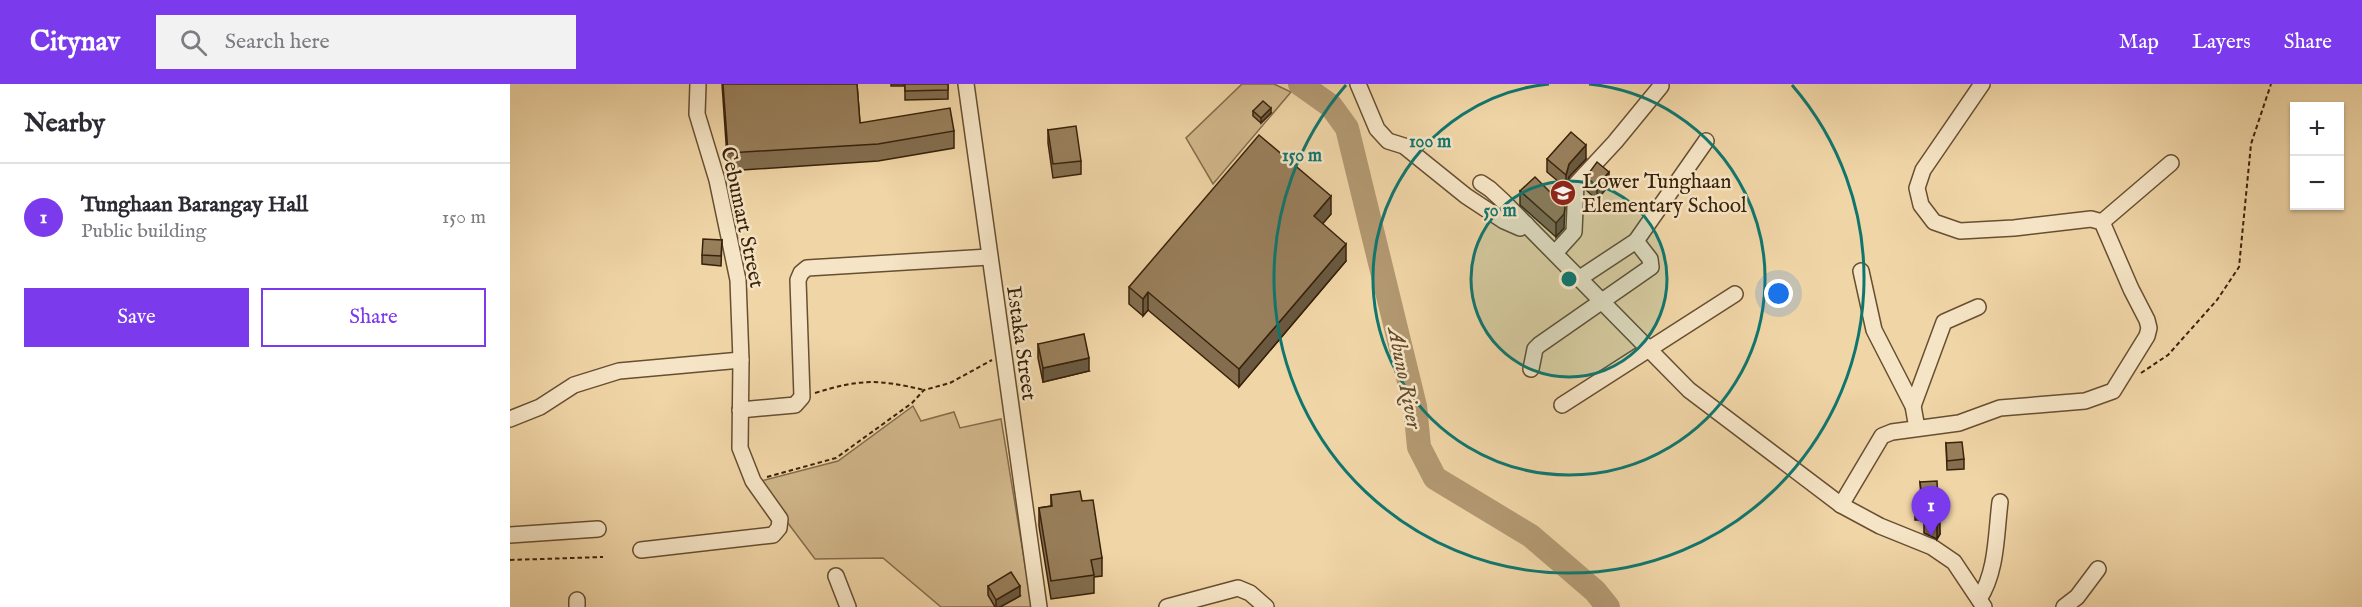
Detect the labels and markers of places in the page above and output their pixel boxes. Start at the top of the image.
place label: Lower Tunghaan Elementary School [1582,169,1747,220]
school or university icon: Lower Tunghaan Elementary School [1548,178,1578,208]
centre of rings [1559,269,1579,289]
pin: 1 [1912,486,1950,536]

